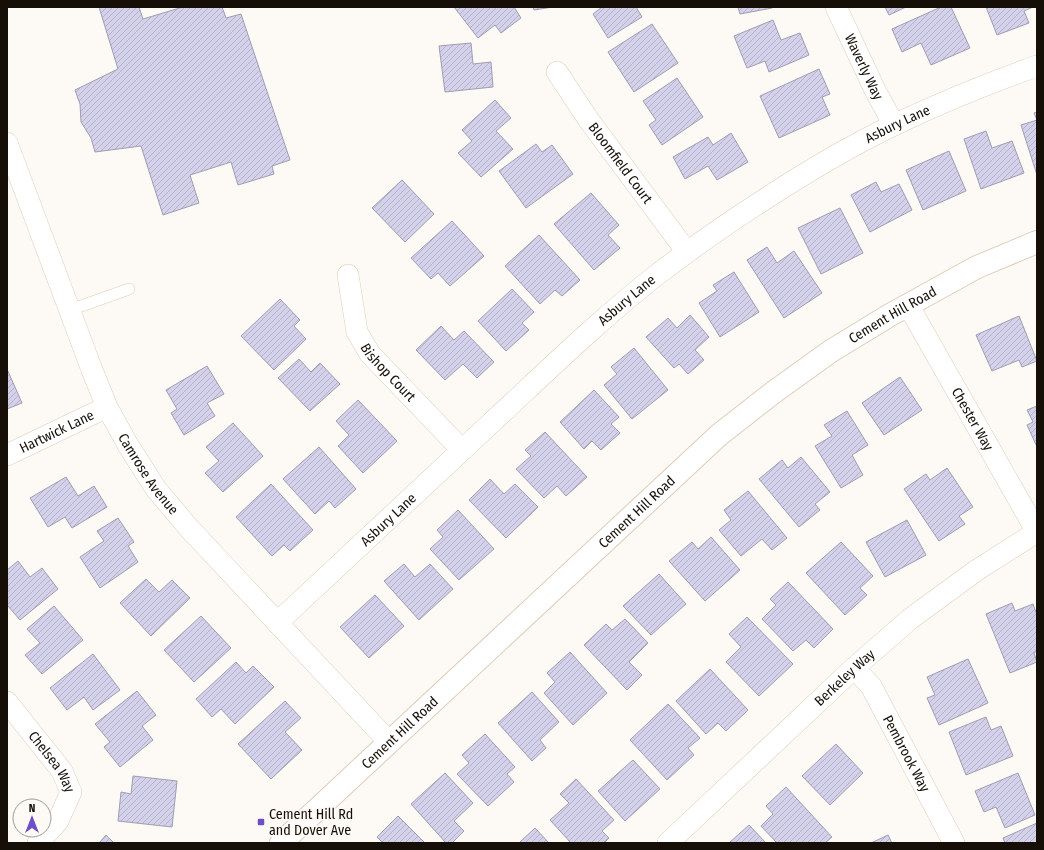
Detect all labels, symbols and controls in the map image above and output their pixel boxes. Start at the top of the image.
street label: Waverly Way [841,31,887,103]
street label: Asbury Lane [862,101,933,147]
street label: Bloomfield Court [585,119,657,207]
street label: Asbury Lane [594,271,659,329]
street label: Cement Hill Road [845,283,939,347]
street label: Bishop Court [357,340,420,405]
street label: Chester Way [948,384,998,454]
street label: Hartwick Lane [17,406,97,456]
street label: Camrose Avenue [115,430,182,518]
street label: Cement Hill Road [595,472,678,552]
street label: Asbury Lane [357,489,420,549]
street label: Berkeley Way [811,645,879,709]
street label: Cement Hill Road [358,693,441,772]
street label: Pembrook Way [879,712,934,795]
street label: Chelsea Way [25,728,79,795]
north arrow [12,798,52,838]
text: N [29,802,35,815]
place label: Cement Hill Rd and Dover Ave [269,806,353,839]
marker: Cement Hill Rd and Dover Ave [256,817,266,827]

